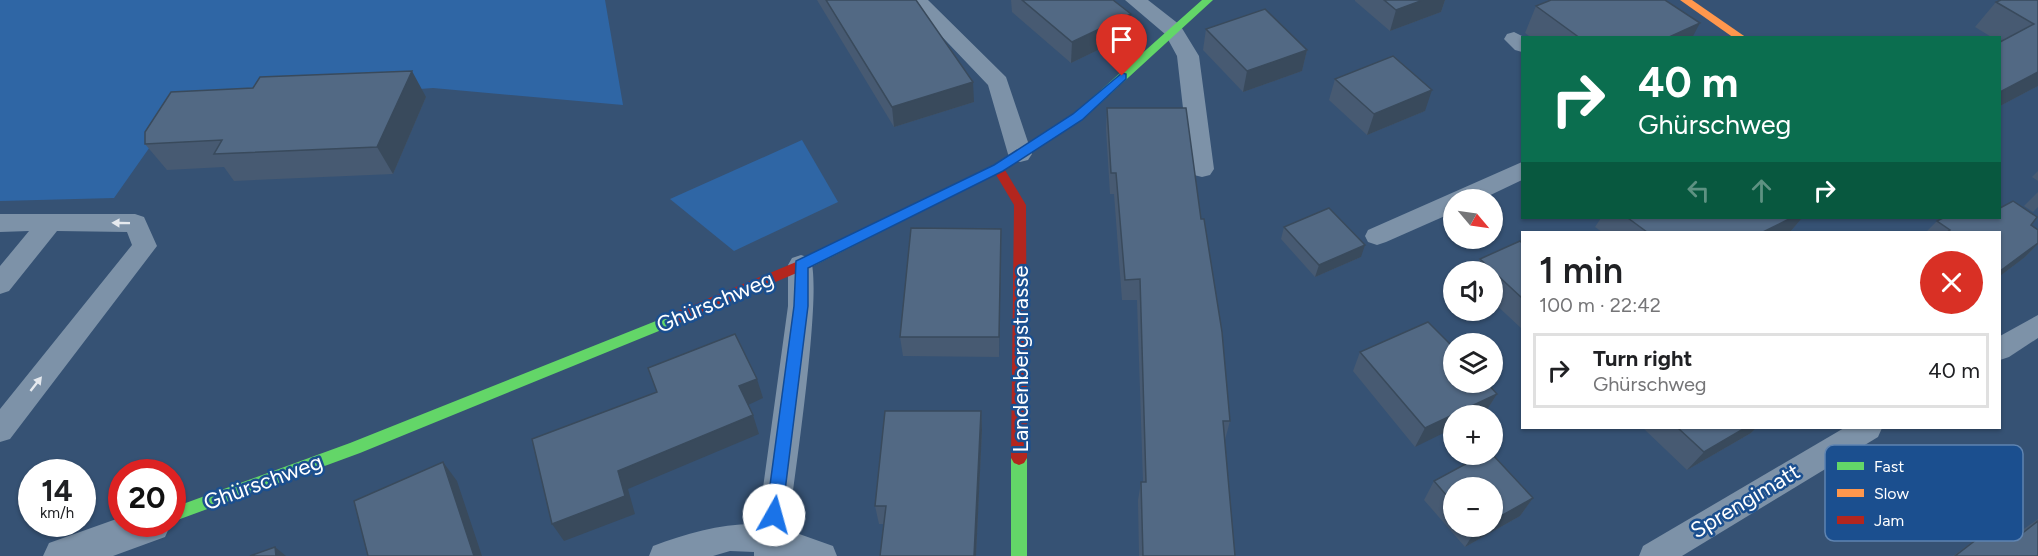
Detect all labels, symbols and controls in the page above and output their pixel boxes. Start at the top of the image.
pin [1096,14,1147,76]
icon: arrive [1105,23,1138,56]
text: 40 m [1638,57,1738,108]
icon: right [1539,60,1617,138]
text: Ghürschweg [1638,108,1791,141]
icon: left [1682,174,1715,207]
icon: ahead [1745,174,1778,207]
icon: right [1808,174,1841,207]
north arrow [1443,189,1503,249]
map controls [1443,189,1503,537]
one-way arrow [111,218,130,227]
text: 1 min [1539,249,1623,292]
button: close [1920,251,1983,314]
button: sound [1443,261,1503,321]
street label: Ghürschweg [652,265,778,339]
street label: Landenbergstrasse [1007,265,1034,453]
text: 100 m · 22:42 [1539,293,1661,317]
button: layers [1443,333,1503,393]
text: Turn right [1593,345,1692,372]
icon: right [1542,354,1575,387]
text: 40 m [1928,357,1980,384]
text: Ghürschweg [1593,372,1707,396]
one-way arrow [30,377,42,392]
button: + [1443,405,1503,465]
legend [1825,445,2023,541]
street label: Ghürschweg [200,448,326,516]
text: Fast [1874,457,1904,476]
street label: Sprengimatt [1685,458,1805,544]
speed limit sign: 20 [108,459,186,537]
text: 14 [41,472,73,509]
button: − [1443,477,1503,537]
position arrow [742,483,806,547]
text: Slow [1874,484,1909,503]
text: km/h [40,504,74,522]
text: Jam [1874,511,1904,530]

